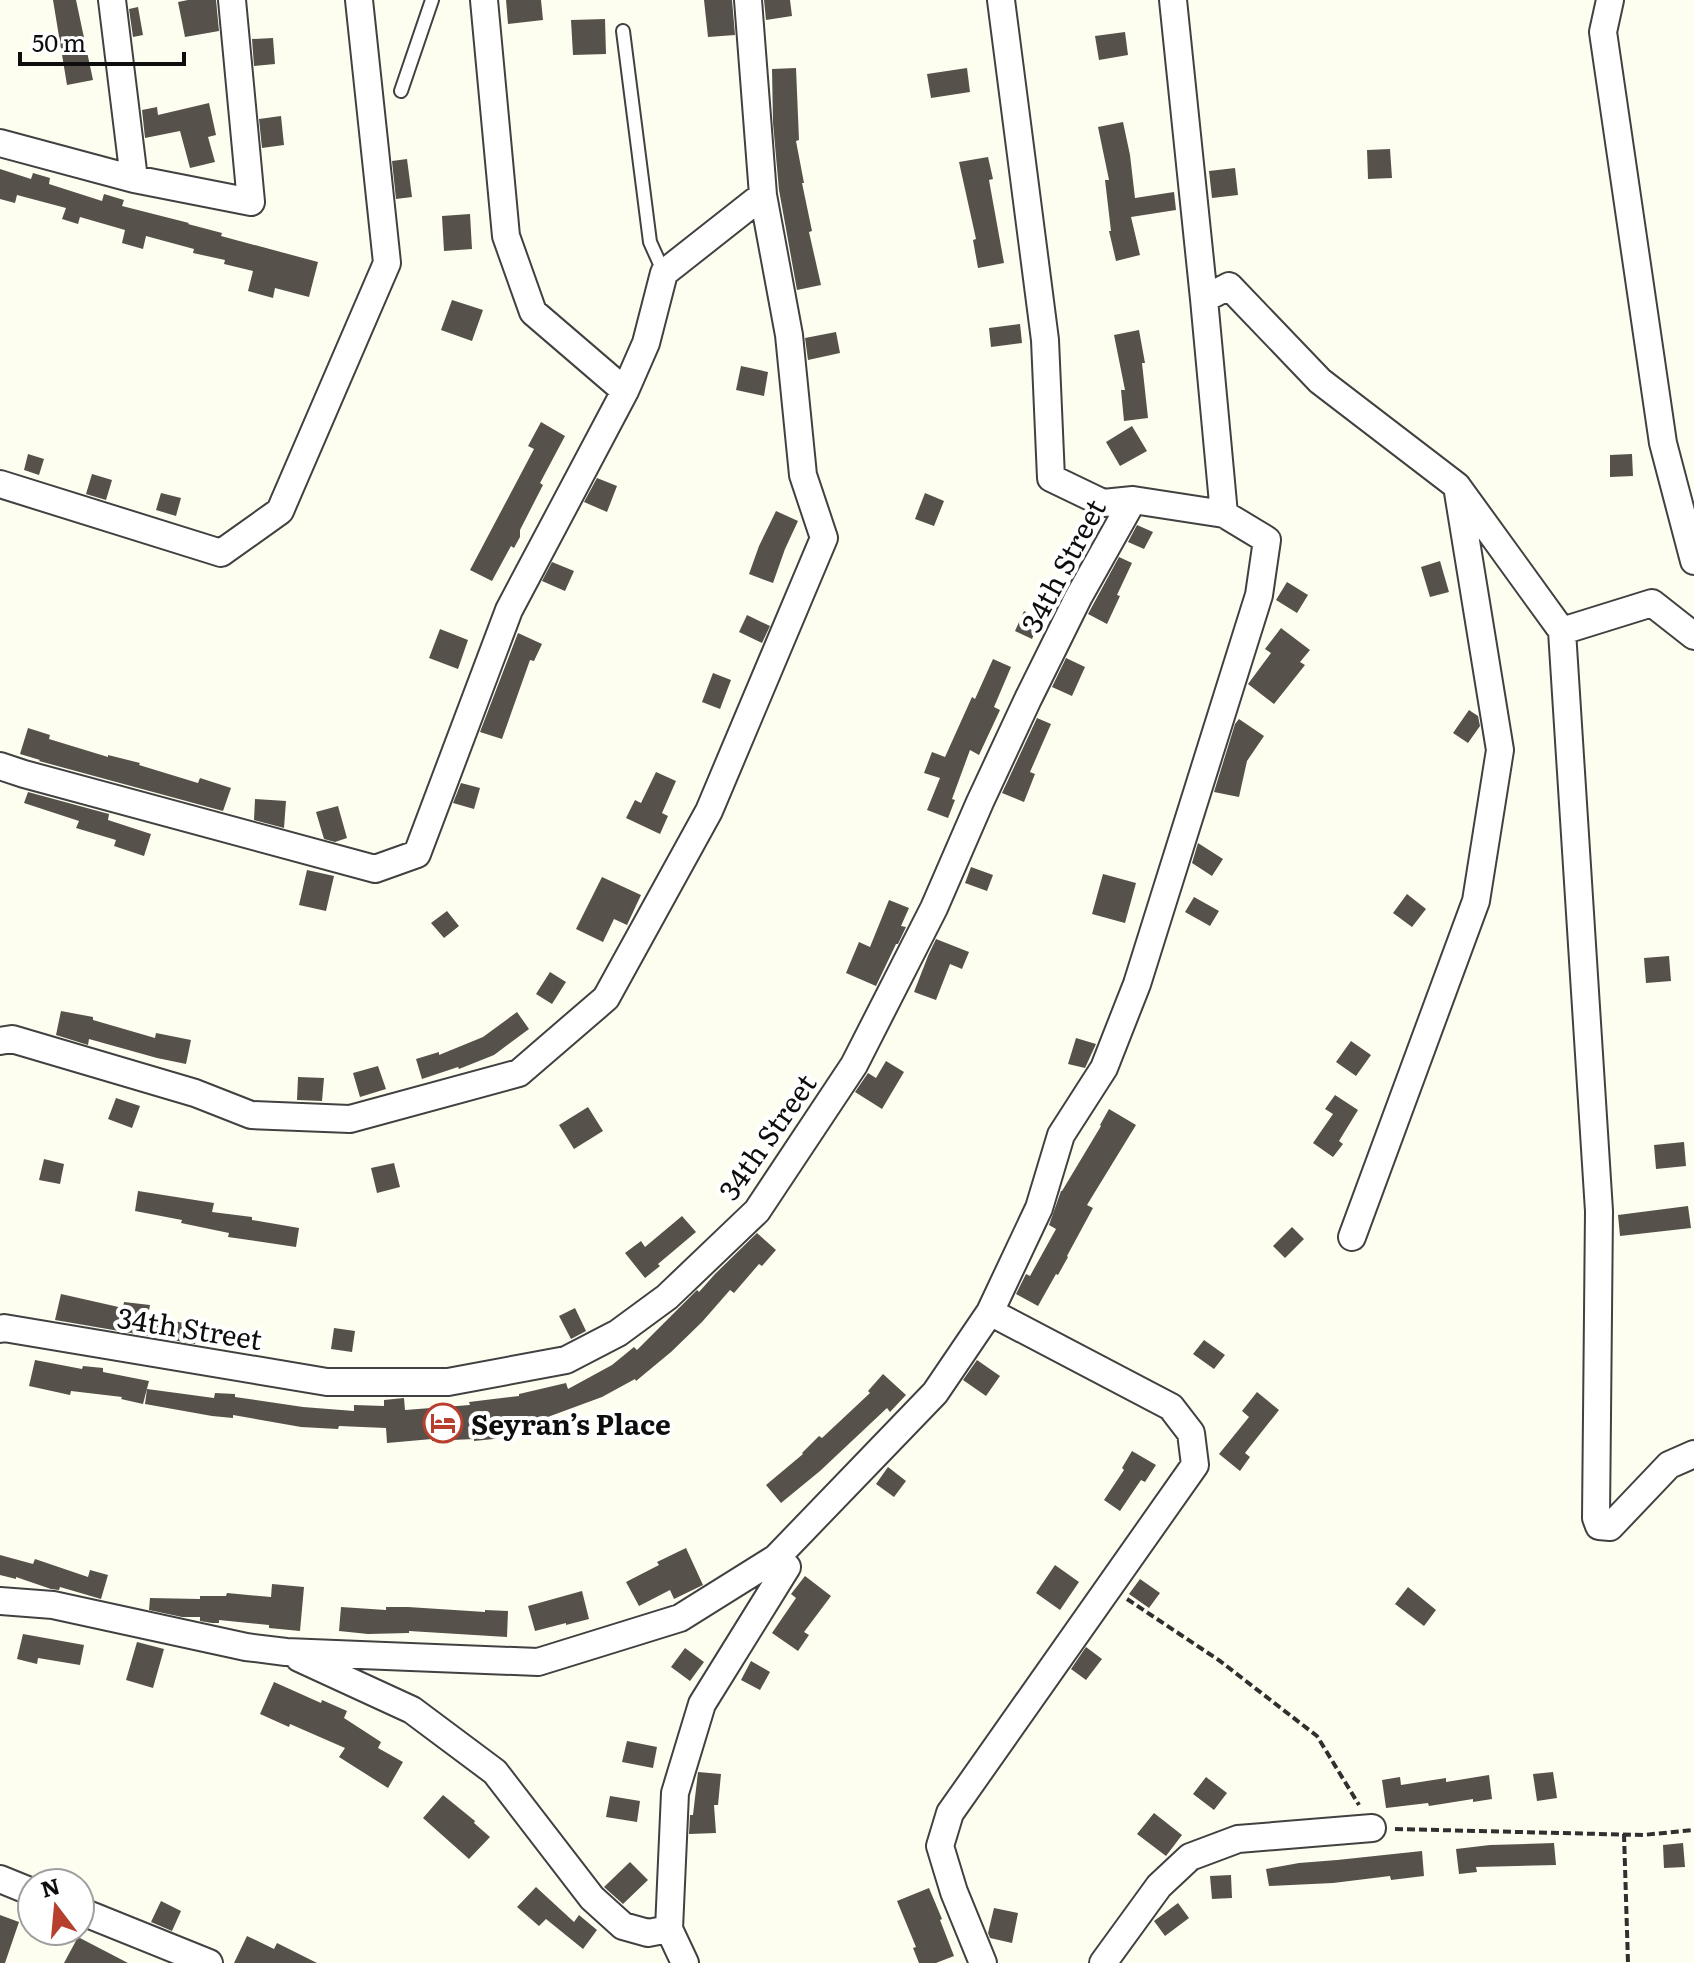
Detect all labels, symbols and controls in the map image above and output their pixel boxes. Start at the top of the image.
scale bar [20,16,184,66]
text: 50 m [32,24,86,59]
street label: 34th Street [1009,490,1115,639]
street label: 34th Street [707,1064,825,1208]
street label: 34th Street [115,1295,266,1359]
hotel icon: Seyran’s Place [422,1402,464,1444]
place label: Seyran’s Place [471,1402,671,1444]
north arrow [16,1867,96,1947]
text: N [37,1868,63,1905]

